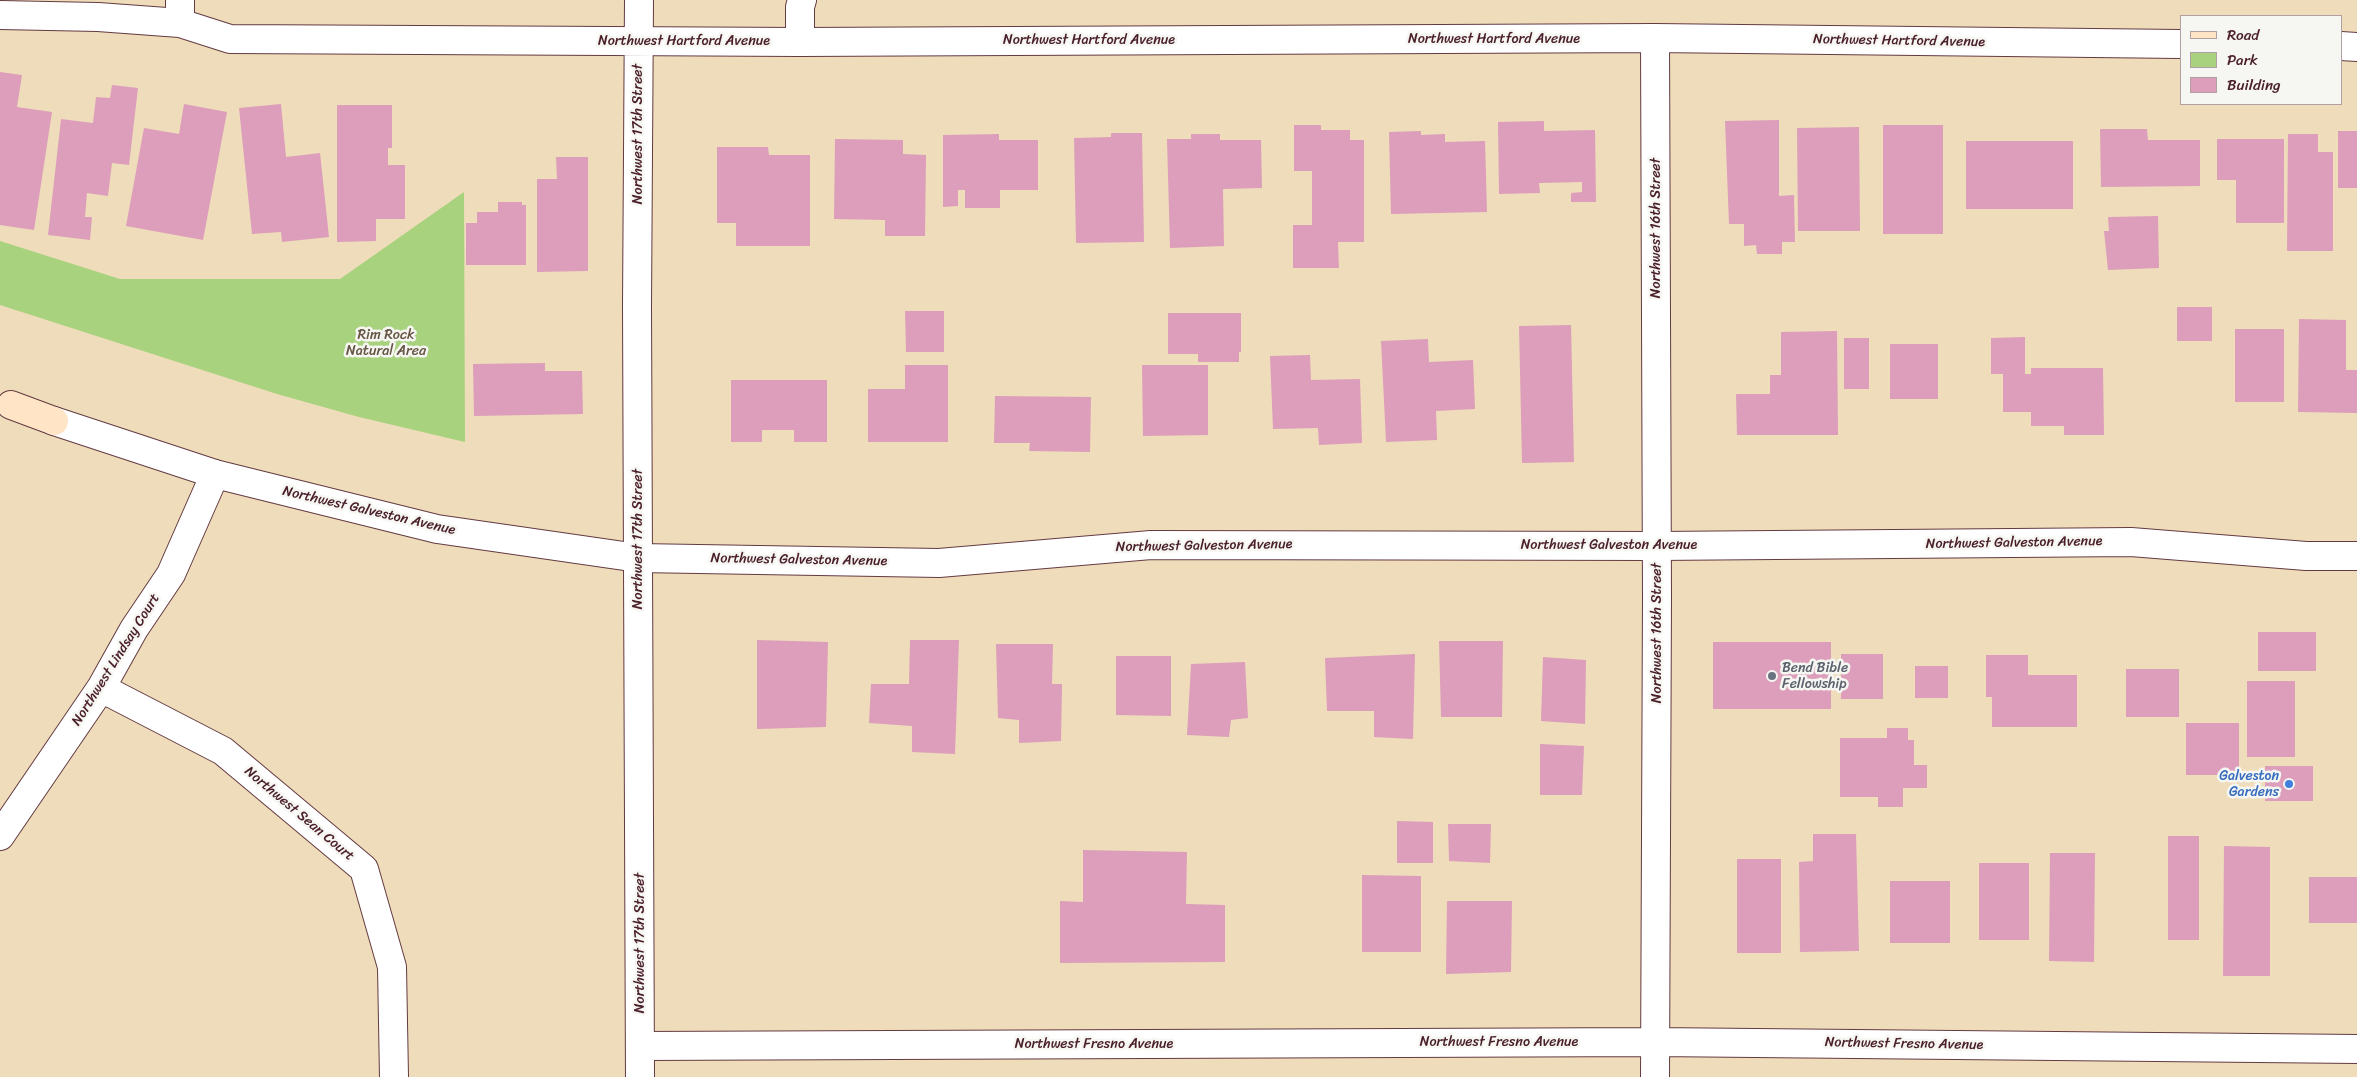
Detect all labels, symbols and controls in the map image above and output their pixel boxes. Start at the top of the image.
legend [2180,15,2342,105]
text: Road [2227,22,2259,48]
street label: Northwest Hartford Avenue [1408,31,1580,47]
street label: Northwest Hartford Avenue [1813,31,1985,51]
street label: Northwest Hartford Avenue [1003,32,1175,48]
street label: Northwest Hartford Avenue [598,33,770,49]
text: Park [2227,47,2258,73]
street label: Northwest 17th Street [630,64,646,204]
text: Building [2227,72,2281,98]
street label: Northwest 16th Street [1648,158,1664,298]
park label: Rim Rock Natural Area [346,327,426,360]
street label: Northwest 17th Street [630,469,646,609]
street label: Northwest Galveston Avenue [281,483,457,539]
street label: Northwest Galveston Avenue [1926,533,2102,553]
street label: Northwest Galveston Avenue [1116,536,1292,556]
street label: Northwest Galveston Avenue [1521,537,1697,553]
street label: Northwest Galveston Avenue [711,550,887,570]
street label: Northwest 16th Street [1649,563,1665,703]
street label: Northwest Lindsay Court [68,591,164,729]
place label: Bend Bible Fellowship [1782,660,1848,692]
marker: Bend Bible Fellowship [1766,670,1778,682]
street label: Northwest Sean Court [241,763,357,865]
place label: Galveston Gardens [2219,768,2279,800]
marker: Galveston Gardens [2283,778,2295,790]
street label: Northwest 17th Street [632,873,648,1013]
street label: Northwest Fresno Avenue [1420,1034,1578,1050]
street label: Northwest Fresno Avenue [1825,1034,1983,1054]
street label: Northwest Fresno Avenue [1015,1036,1173,1052]

